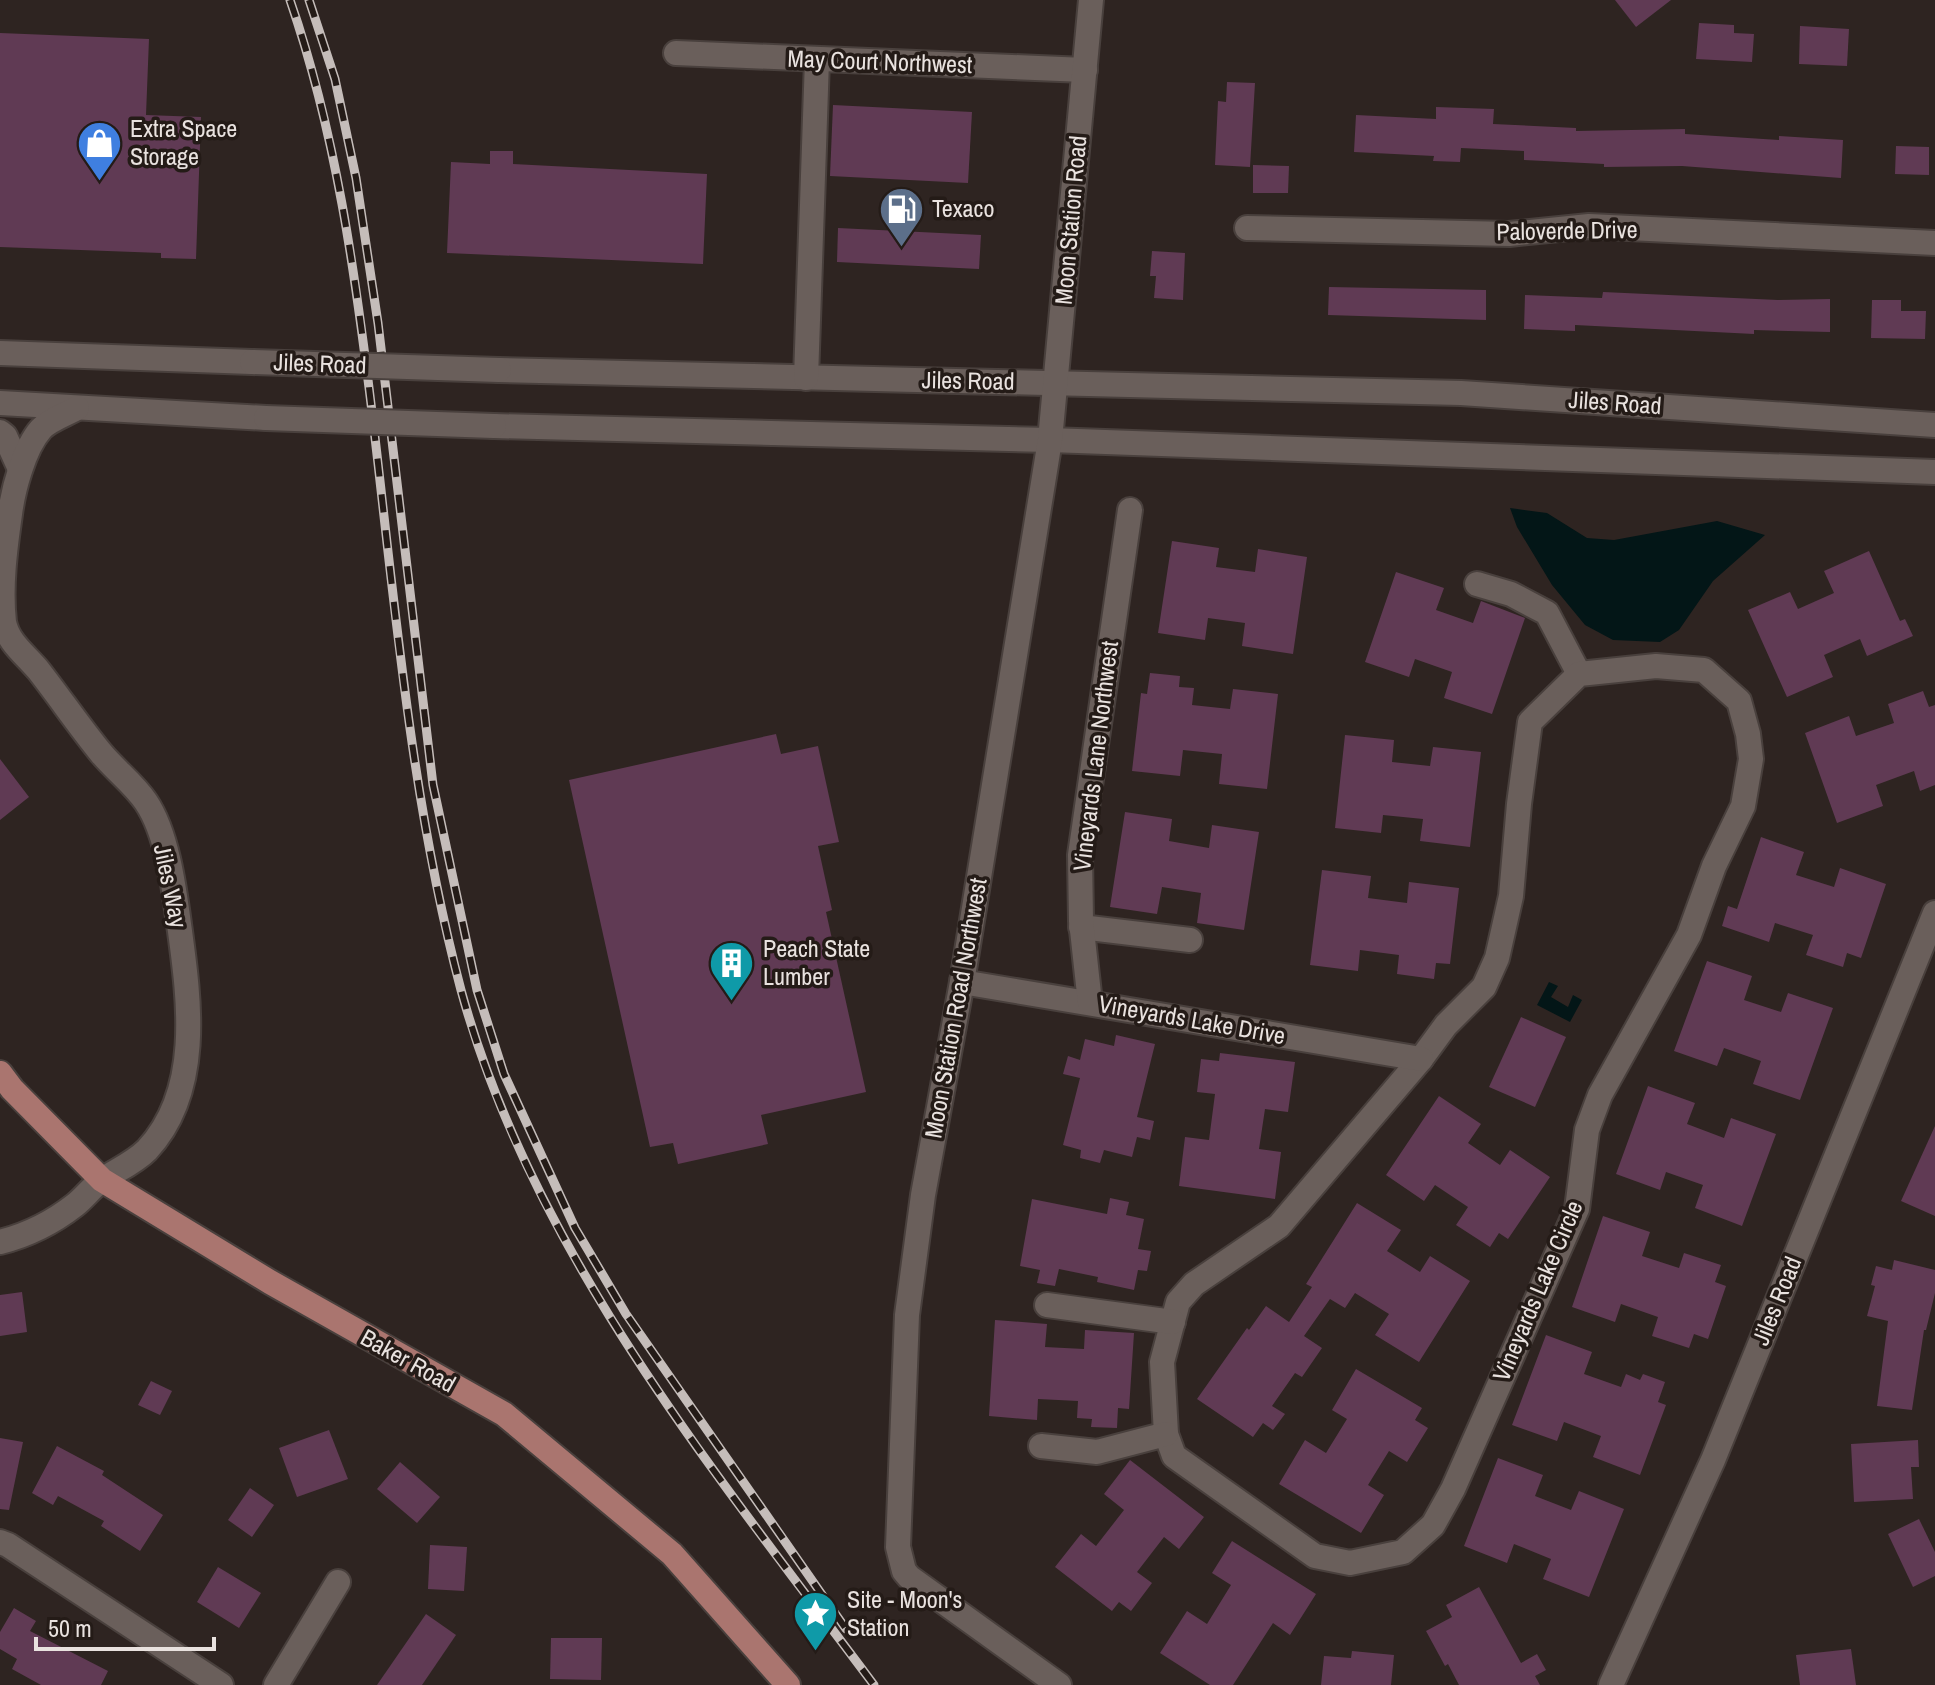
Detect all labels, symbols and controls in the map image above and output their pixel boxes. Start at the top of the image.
street label: May Court Northwest [787,42,973,80]
place label: Extra Space Storage [130,112,237,172]
shop icon: Extra Space Storage [75,119,123,182]
street label: Moon Station Road [1047,134,1093,306]
fuel station icon: Texaco [877,185,925,248]
place label: Texaco [932,192,994,224]
street label: Paloverde Drive [1496,213,1638,247]
street label: Jiles Road [273,345,367,381]
street label: Jiles Road [921,363,1015,397]
street label: Jiles Road [1568,383,1663,421]
street label: Vineyards Lane Northwest [1065,638,1125,873]
street label: Jiles Way [147,841,195,931]
street label: Moon Station Road Northwest [916,875,994,1140]
place label: Peach State Lumber [763,932,870,992]
building icon: Peach State Lumber [708,939,756,1002]
street label: Vineyards Lake Drive [1096,987,1288,1051]
street label: Vineyards Lake Circle [1485,1195,1590,1386]
street label: Jiles Road [1744,1252,1808,1350]
street label: Baker Road [355,1321,462,1399]
place label: Site - Moon's Station [847,1583,962,1643]
place icon: Site - Moon's Station [792,1590,840,1653]
scale bar [36,1601,214,1651]
text: 50 m [48,1612,92,1644]

